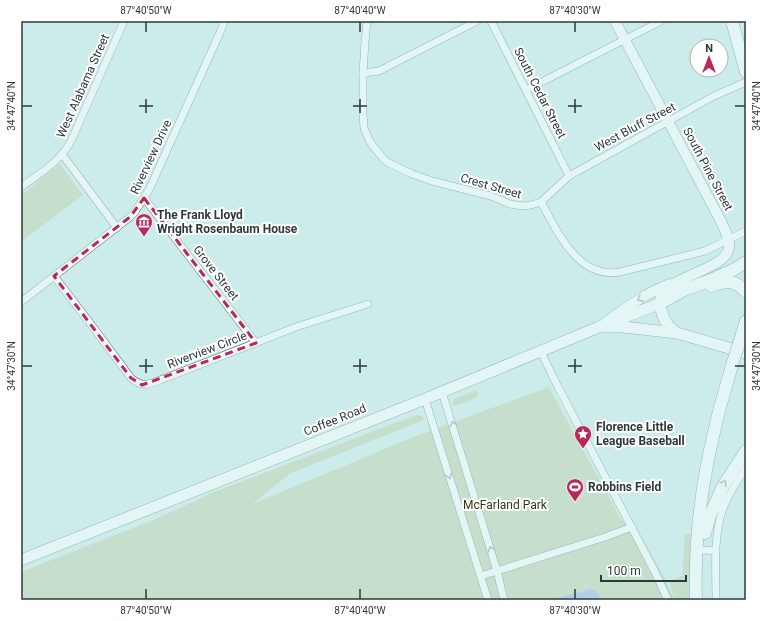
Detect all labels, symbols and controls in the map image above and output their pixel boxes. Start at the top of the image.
text: 87°40'50"W [120,5,172,16]
text: 87°40'40"W [334,5,386,16]
text: 87°40'30"W [549,5,601,16]
street label: West Alabama Street [54,32,112,140]
north arrow [689,38,729,78]
text: N [705,42,713,55]
street label: South Cedar Street [511,45,569,141]
text: 34°47'40"N [6,81,17,131]
text: 34°47'40"N [751,81,762,131]
street label: West Bluff Street [592,100,678,154]
street label: Riverview Drive [128,117,174,197]
street label: South Pine Street [680,125,736,213]
street label: Crest Street [459,171,523,201]
place label: The Frank Lloyd Wright Rosenbaum House [157,208,298,236]
museum icon: The Frank Lloyd Wright Rosenbaum House [134,212,154,237]
street label: Grove Street [190,243,242,303]
one-way arrow [637,294,644,301]
street label: Riverview Circle [165,328,249,372]
text: 34°47'30"N [6,341,17,391]
text: 34°47'30"N [751,341,762,391]
street label: Coffee Road [302,401,368,439]
place label: Florence Little League Baseball [596,420,685,448]
one-way arrow [449,421,458,428]
place icon: Florence Little League Baseball [573,424,593,449]
one-way arrow [444,472,453,479]
sports icon: Robbins Field [565,477,585,502]
place label: Robbins Field [588,480,661,494]
one-way arrow [720,480,727,487]
park label: McFarland Park [463,498,548,512]
one-way arrow [487,545,496,552]
scale bar [601,557,686,583]
text: 100 m [607,564,641,578]
text: 87°40'50"W [120,605,172,616]
text: 87°40'40"W [334,605,386,616]
text: 87°40'30"W [549,605,601,616]

